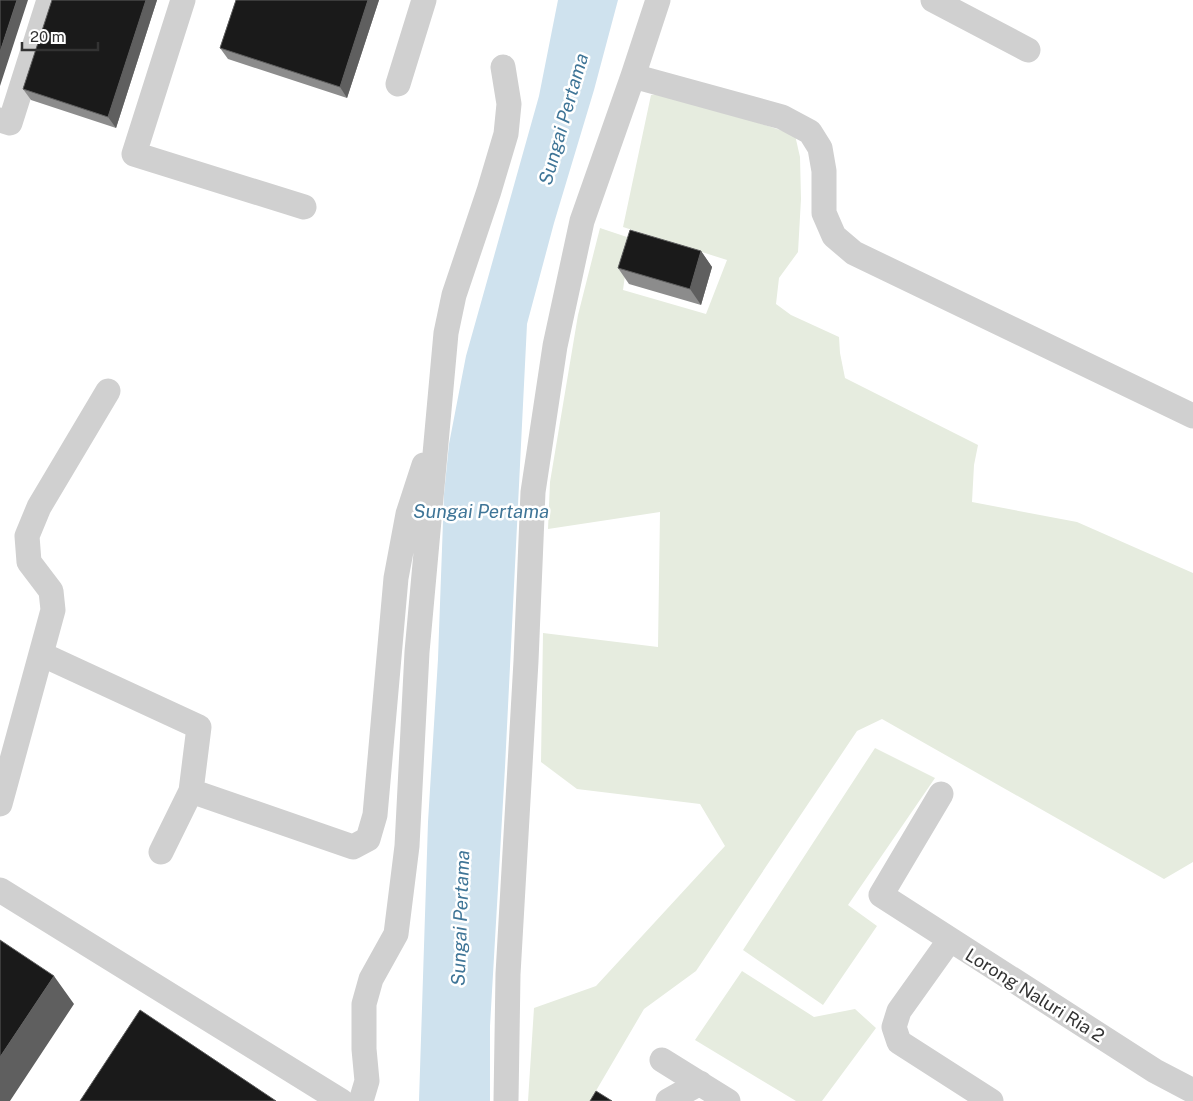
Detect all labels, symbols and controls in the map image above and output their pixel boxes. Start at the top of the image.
scale bar [22,20,99,52]
text: 20 m [30,28,65,45]
water label: Sungai Pertama [534,51,592,187]
water label: Sungai Pertama [413,500,549,522]
water label: Sungai Pertama [447,850,473,986]
street label: Lorong Naluri Ria 2 [962,944,1108,1046]

